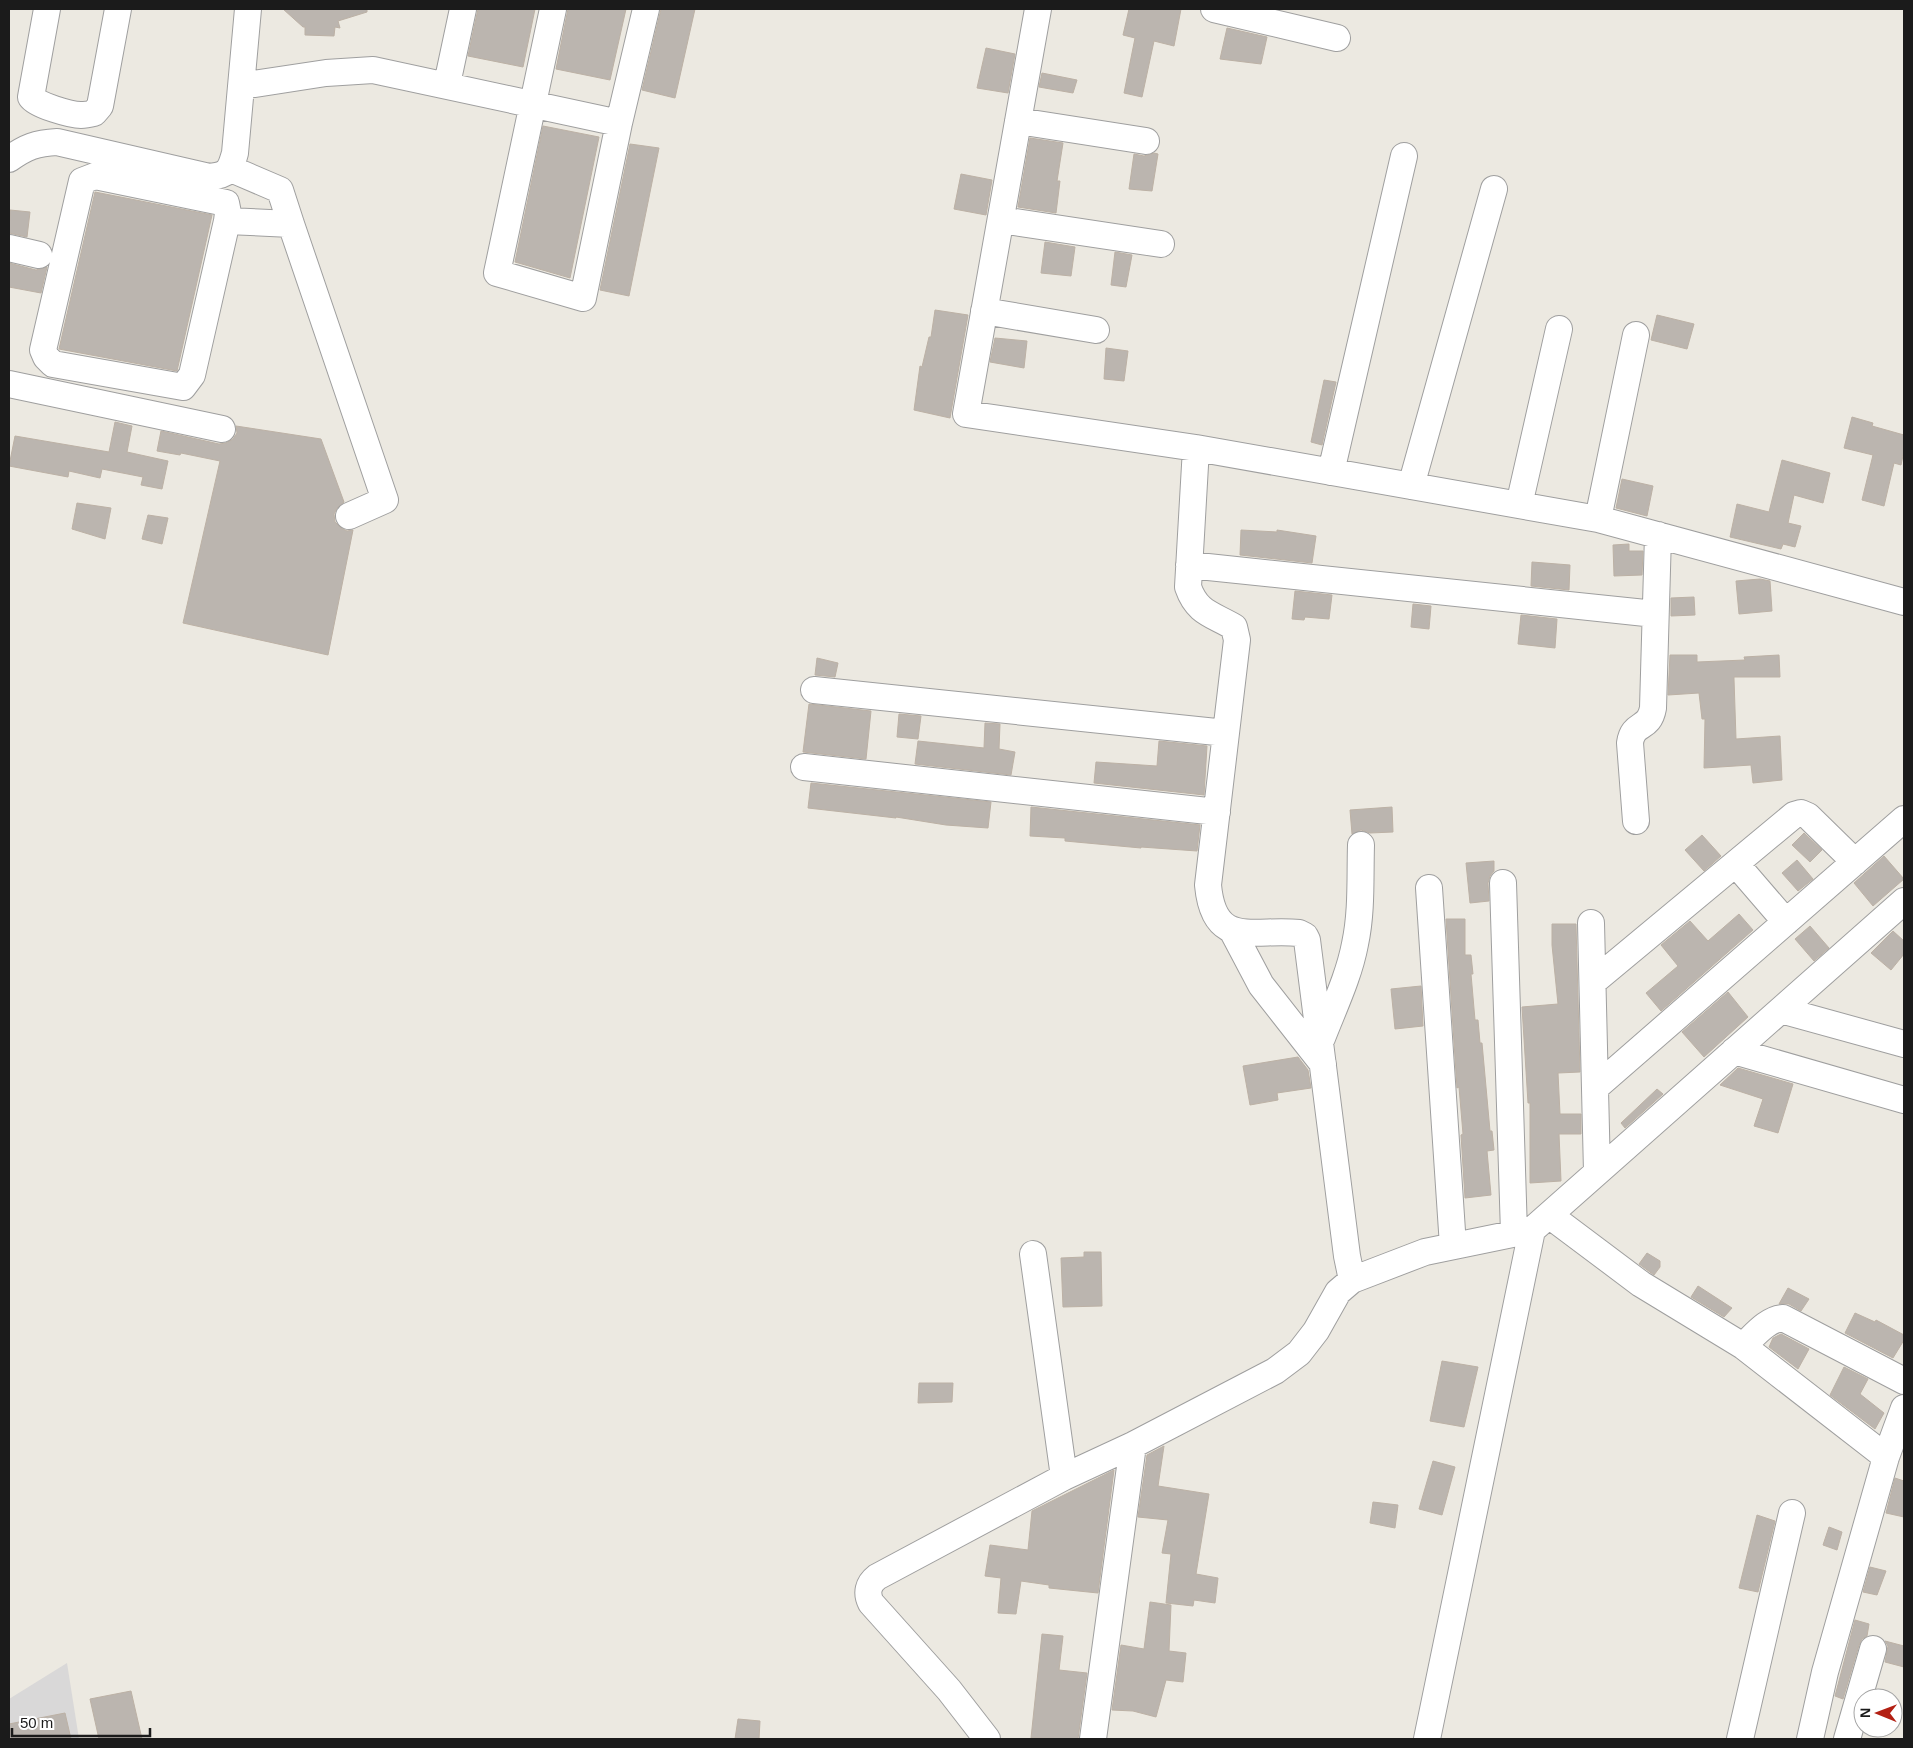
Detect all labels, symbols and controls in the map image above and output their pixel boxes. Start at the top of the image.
north arrow [1853,1688,1903,1738]
scale bar [12,1706,150,1738]
text: N [1857,1708,1873,1718]
text: 50 m [20,1714,53,1731]

